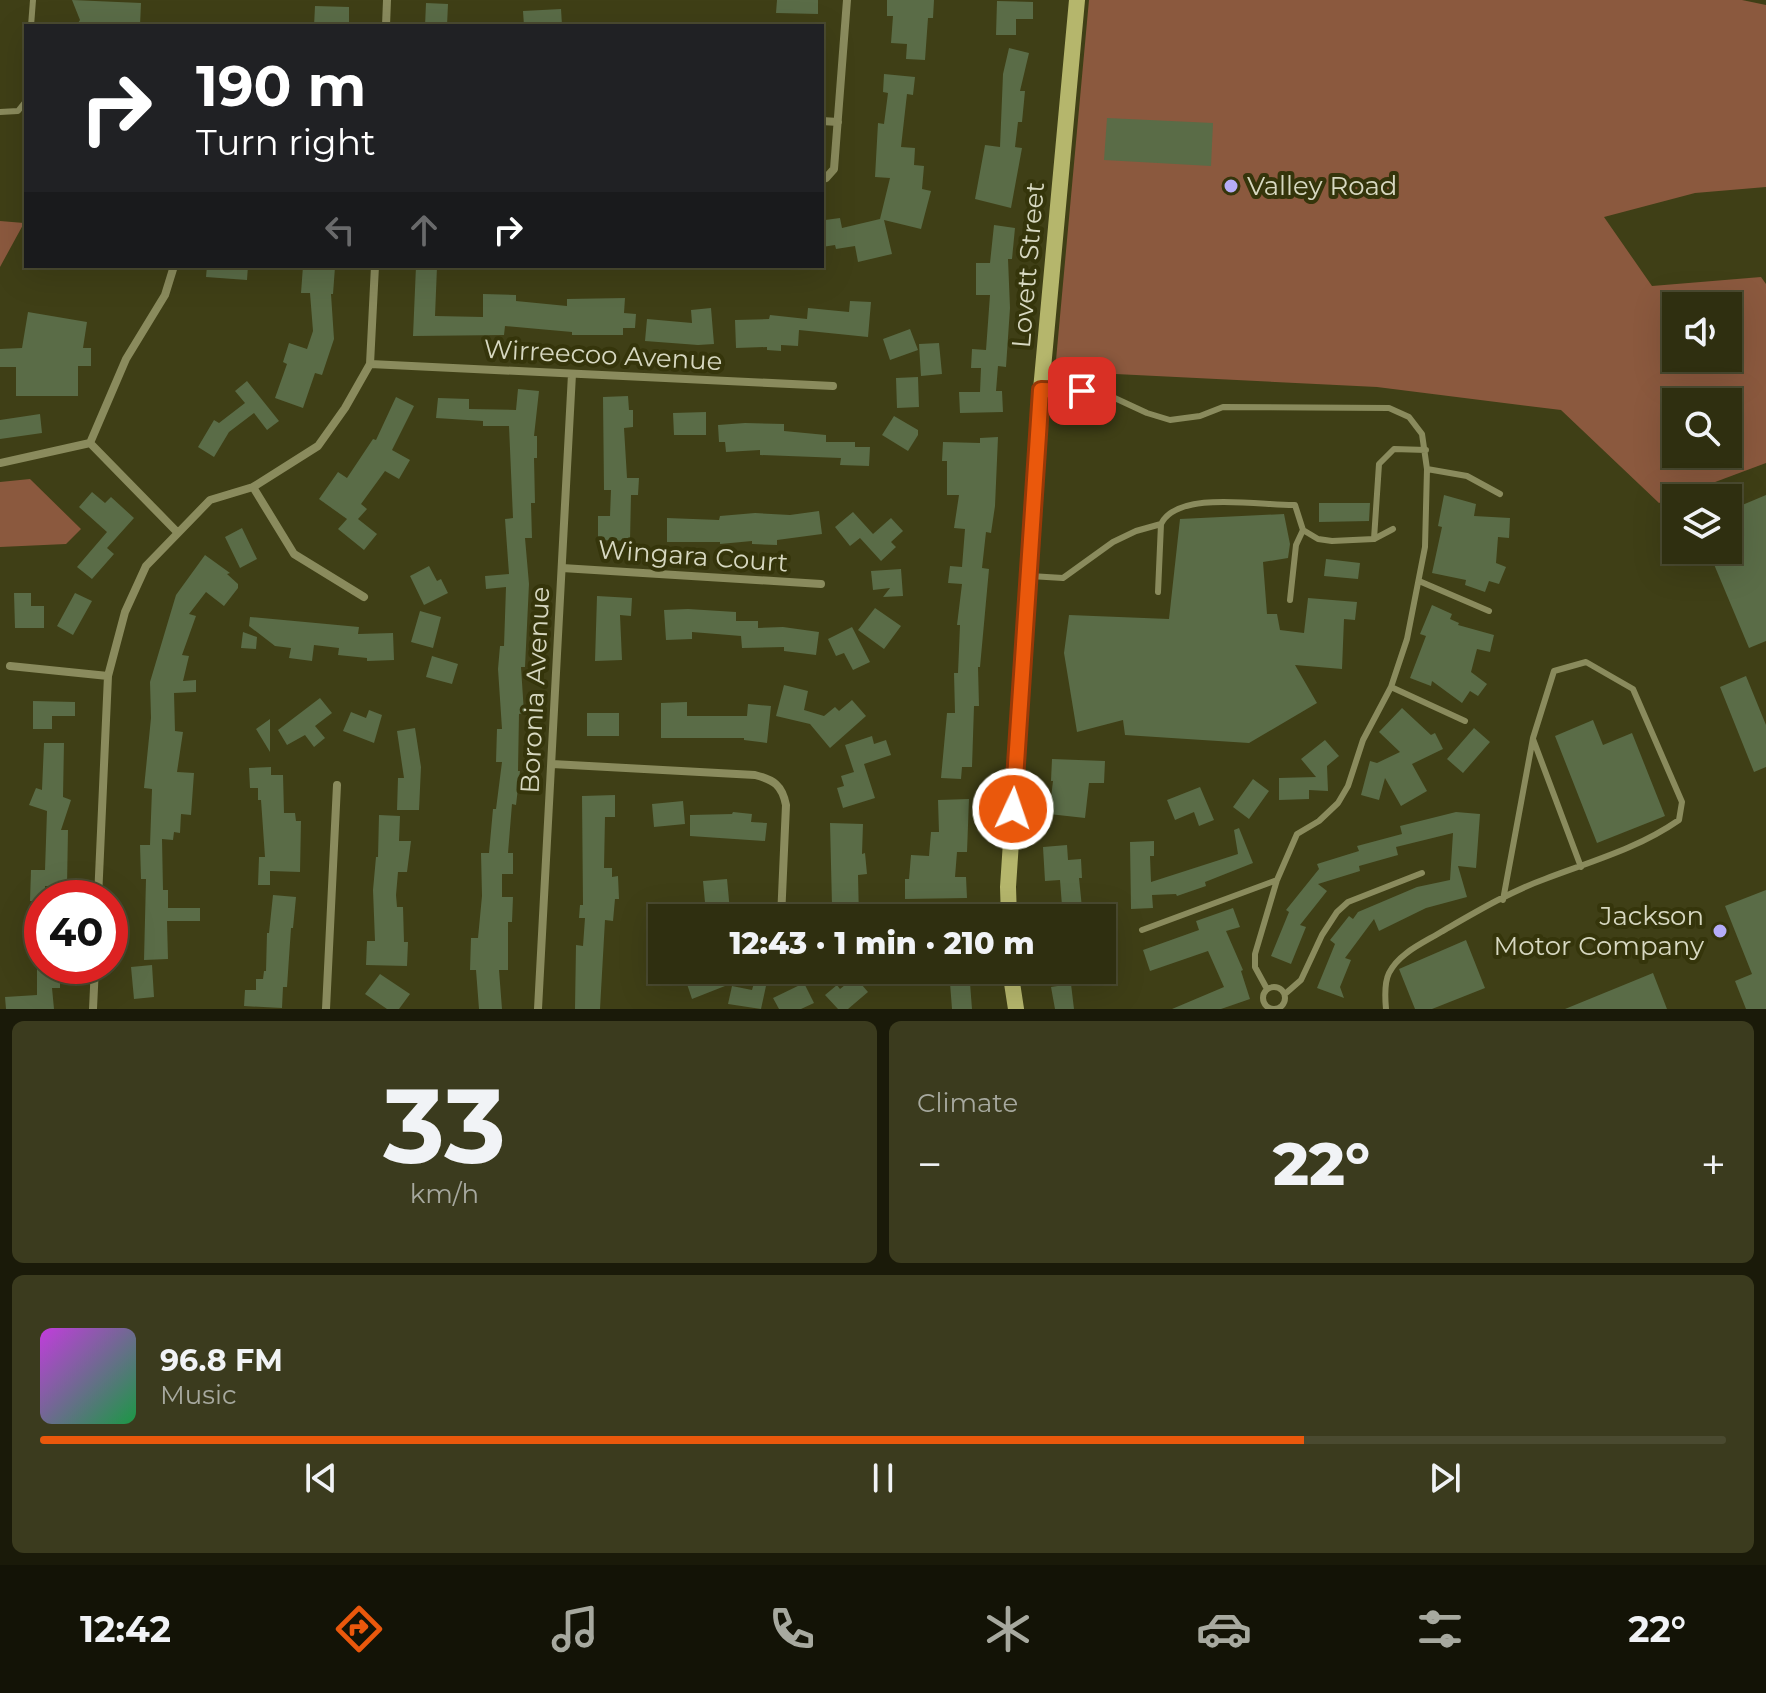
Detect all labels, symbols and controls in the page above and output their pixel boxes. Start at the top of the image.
text: 190 m [196,52,366,120]
icon: right [64,56,168,160]
text: Turn right [196,120,376,164]
place label: Valley Road [1247,170,1397,202]
marker: Valley Road [1222,177,1240,195]
street label: Lovett Street [1005,181,1051,349]
icon: left [318,208,362,252]
icon: ahead [402,208,446,252]
icon: right [486,208,530,252]
map controls [1662,292,1742,564]
button: sound [1662,292,1742,372]
street label: Wirreecoo Avenue [483,333,723,377]
pin [1048,357,1116,425]
icon: arrive [1060,369,1104,413]
button: search [1662,388,1742,468]
button: layers [1662,484,1742,564]
street label: Wingara Court [597,533,789,579]
street label: Boronia Avenue [514,586,556,794]
position arrow [971,767,1055,851]
speed limit sign: 40 [24,880,128,984]
place label: Jackson Motor Company [1493,900,1705,962]
marker: Jackson Motor Company [1711,922,1729,940]
text: 12:43 · 1 min · 210 m [729,925,1035,962]
text: 33 [383,1062,506,1189]
text: Climate [917,1087,1018,1119]
text: 22° [1273,1127,1370,1200]
text: − [917,1137,942,1191]
text: + [1701,1137,1726,1191]
text: km/h [410,1178,479,1210]
text: 96.8 FM [160,1342,283,1379]
text: Music [160,1379,237,1411]
icon: previous [299,1456,343,1500]
icon: pause [861,1456,905,1500]
icon: next [1423,1456,1467,1500]
icon: directions [331,1601,387,1657]
icon: music [547,1601,603,1657]
icon: phone [764,1601,820,1657]
icon: climate [980,1601,1036,1657]
icon: car [1196,1601,1252,1657]
icon: filters [1412,1601,1468,1657]
text: 12:42 [80,1607,171,1651]
text: 22° [1628,1607,1686,1651]

